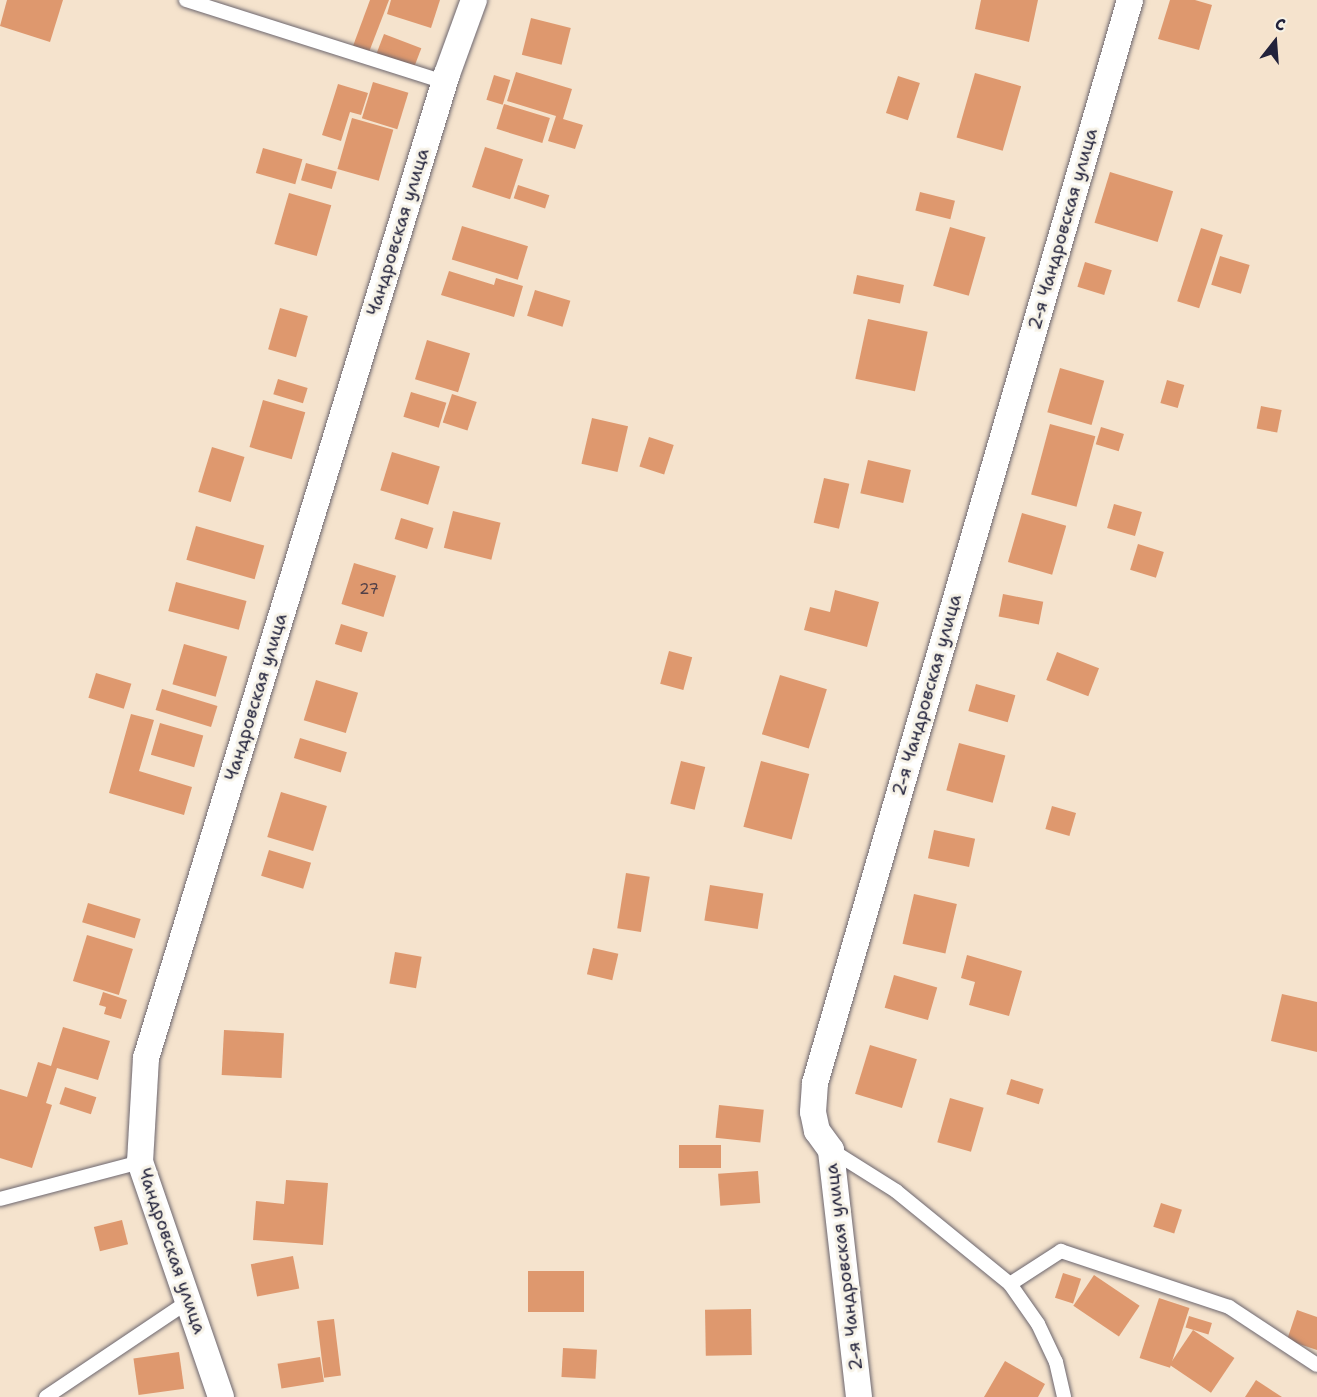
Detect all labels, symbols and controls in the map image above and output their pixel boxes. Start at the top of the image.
north arrow [1245,12,1305,72]
text: С [1273,13,1288,36]
street label: 2-я Чандровская улица [1024,126,1102,332]
street label: Чандровская улица [362,146,434,318]
house number: 27 [359,581,379,599]
street label: 2-я Чандровская улица [888,592,966,798]
street label: Чандровская улица [220,611,292,783]
street label: 2-я Чандровская улица [821,1162,867,1372]
street label: Чандровская улица [133,1165,211,1337]

